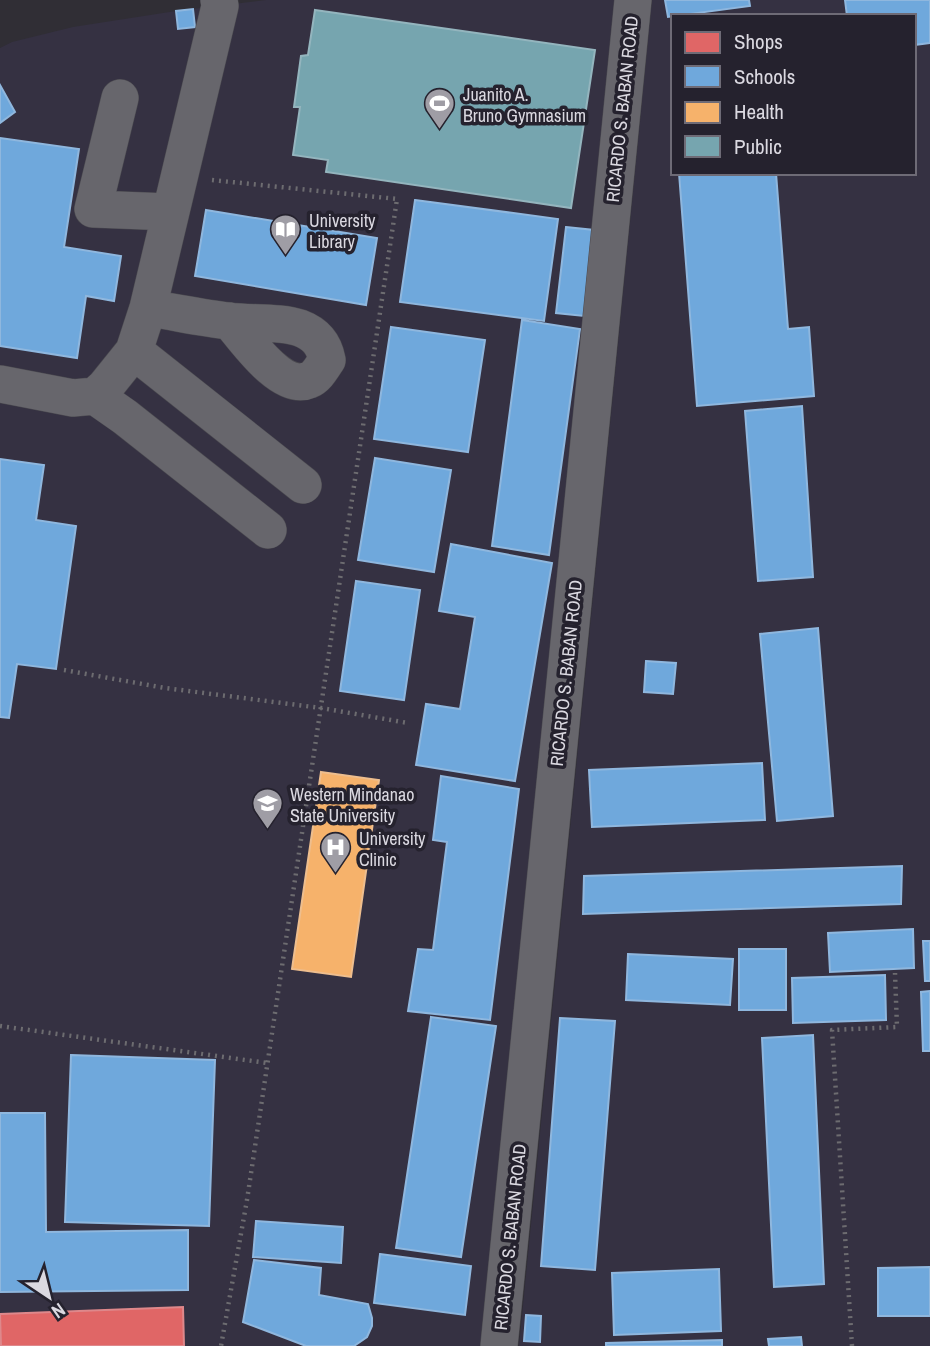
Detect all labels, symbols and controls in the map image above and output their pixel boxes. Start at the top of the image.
legend [671,14,916,175]
street label: RICARDO S. BABAN ROAD [600,15,644,203]
text: Shops [734,27,783,56]
text: Schools [734,62,795,91]
place label: Juanito A. Bruno Gymnasium [463,82,586,128]
sports icon: Juanito A. Bruno Gymnasium [423,87,457,131]
text: Health [734,97,784,126]
text: Public [734,132,782,161]
place label: University Library [309,208,376,254]
library icon: University Library [269,213,303,257]
street label: RICARDO S. BABAN ROAD [544,579,588,767]
place label: Western Mindanao State University [290,782,414,828]
school or university icon: Western Mindanao State University [250,787,284,831]
place label: University Clinic [359,826,426,872]
hospital icon: University Clinic [319,831,353,875]
street label: RICARDO S. BABAN ROAD [488,1143,532,1331]
north arrow [14,1262,84,1332]
text: N [47,1297,71,1325]

